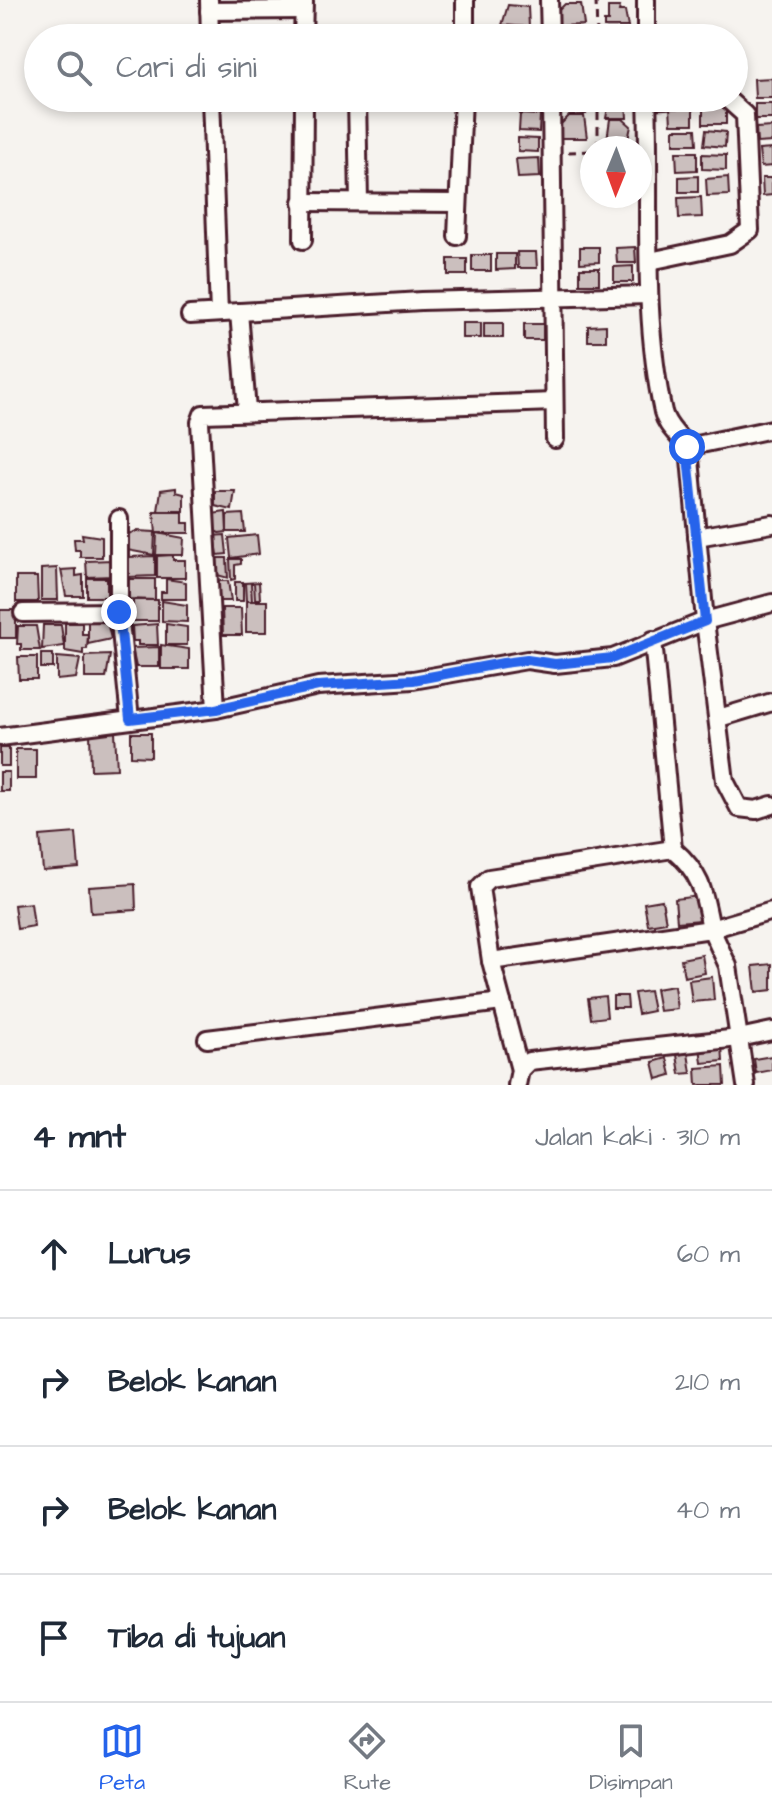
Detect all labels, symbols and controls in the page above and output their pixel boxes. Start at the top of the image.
search box [24,24,748,112]
icon: search [52,46,96,90]
text: Cari di sini [116,47,257,89]
north arrow [580,136,652,208]
route start [669,429,705,465]
route end [101,594,137,630]
text: 4 mnt [32,1113,126,1161]
text: Jalan kaki · 310 m [535,1119,740,1155]
icon: ahead [32,1232,76,1276]
text: Lurus [108,1233,191,1275]
text: 60 m [677,1236,740,1272]
icon: right [32,1360,76,1404]
text: Belok kanan [108,1361,277,1403]
text: 210 m [675,1364,740,1400]
icon: right [32,1488,76,1532]
text: Belok kanan [108,1489,277,1531]
text: 40 m [675,1492,740,1528]
icon: arrive [32,1616,76,1660]
text: Tiba di tujuan [108,1617,285,1659]
tab: Peta [99,1719,145,1798]
tab: Rute [343,1719,391,1798]
tab: Disimpan [589,1719,673,1798]

